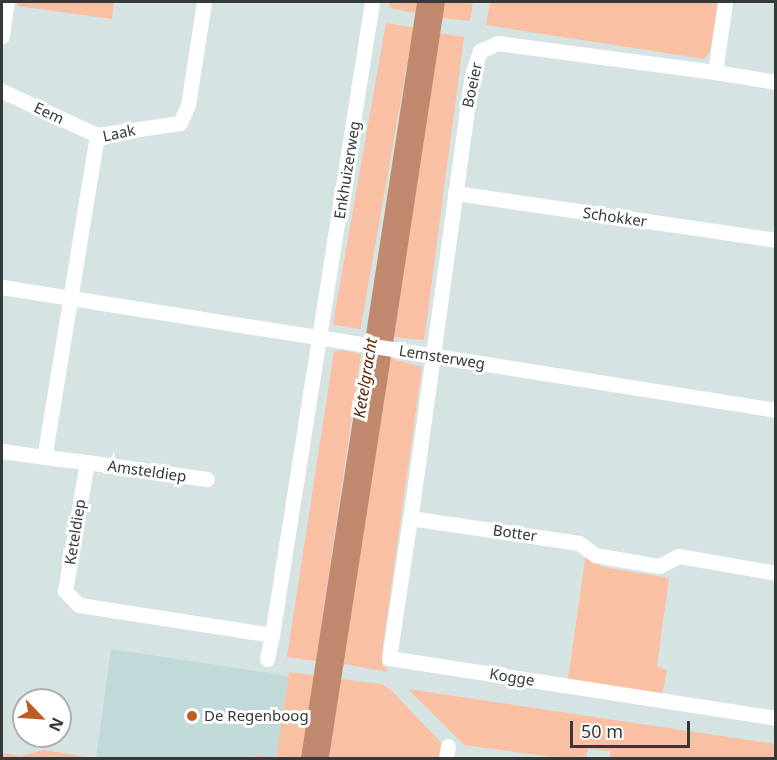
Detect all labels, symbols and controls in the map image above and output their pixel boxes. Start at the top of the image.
street label: Boeier [458,61,486,109]
street label: Eem [31,98,67,128]
street label: Enkhuizerweg [330,120,364,220]
street label: Laak [101,121,137,145]
street label: Schokker [582,204,648,230]
water label: Ketelgracht [349,337,381,419]
street label: Lemsterweg [398,341,486,373]
street label: Amsteldiep [106,457,188,485]
street label: Keteldiep [61,498,89,566]
street label: Botter [492,521,538,545]
street label: Kogge [488,665,536,689]
north arrow [12,688,72,748]
place label: De Regenboog [204,707,309,725]
marker: De Regenboog [185,709,199,723]
scale bar [573,709,693,747]
text: N [44,714,69,735]
text: 50 m [581,719,623,743]

